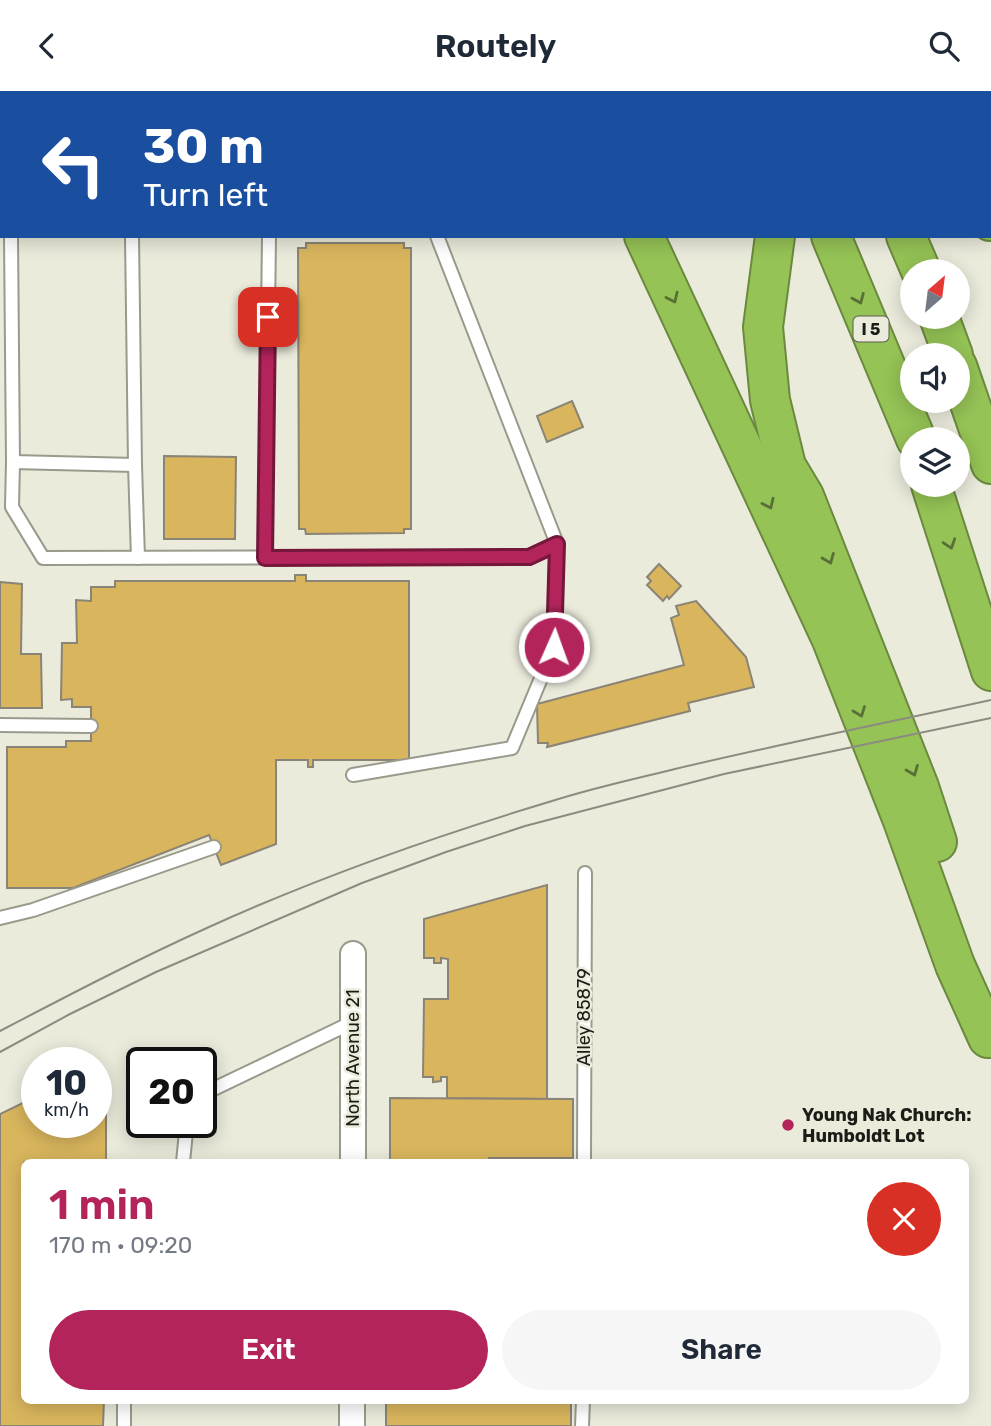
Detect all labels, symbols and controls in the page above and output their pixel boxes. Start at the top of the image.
icon: back [28,27,66,65]
text: Routely [435,27,556,65]
icon: search [925,27,963,65]
text: 30 m [143,117,264,175]
icon: left [28,119,119,210]
text: Turn left [143,176,268,214]
north arrow [900,259,970,329]
map controls [900,259,970,497]
pin [238,287,298,347]
one-way arrow [665,291,679,303]
one-way arrow [850,292,864,304]
icon: arrive [249,298,287,336]
road number: I 5 [854,317,888,341]
button: sound [900,343,970,413]
button: layers [900,427,970,497]
one-way arrow [761,497,775,509]
one-way arrow [942,538,957,550]
one-way arrow [820,553,834,565]
position arrow [517,610,591,684]
one-way arrow [852,706,866,718]
one-way arrow [904,764,918,776]
street label: Alley 85879 [573,968,595,1066]
street label: North Avenue 21 [342,989,364,1127]
speed limit sign: 20 [126,1047,217,1138]
text: 10 [46,1062,87,1104]
text: km/h [44,1099,89,1121]
place label: Young Nak Church: Humboldt Lot [802,1104,971,1147]
marker: Young Nak Church: Humboldt Lot [780,1117,796,1133]
text: 1 min [49,1180,155,1230]
button: close [867,1182,941,1256]
text: 170 m · 09:20 [49,1231,192,1259]
button: Exit [49,1310,488,1390]
button: Share [502,1310,941,1390]

